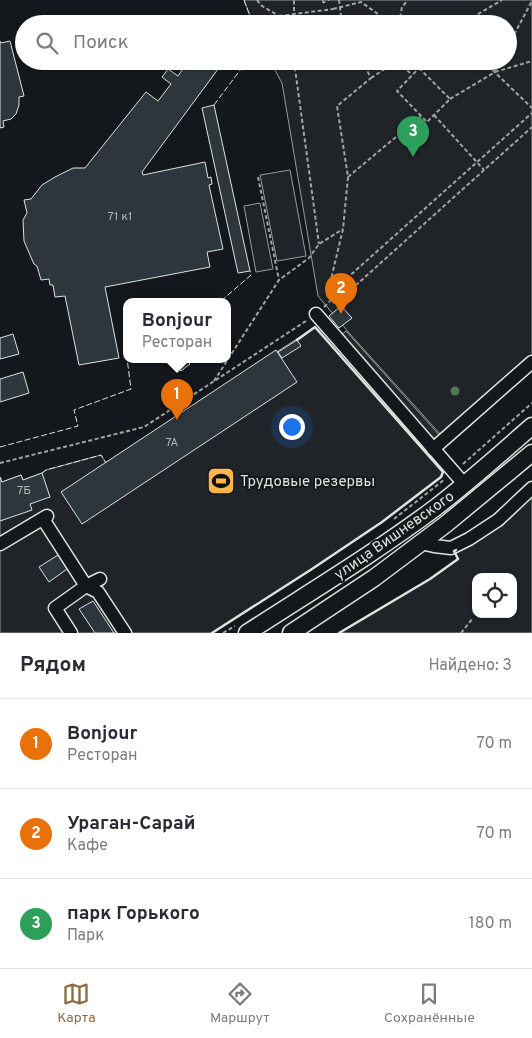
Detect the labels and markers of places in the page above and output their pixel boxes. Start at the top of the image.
pin: 3 [397,116,429,157]
pin: 2 [325,273,357,314]
pin: 1 [161,379,193,420]
sports icon: Трудовые резервы [206,466,236,496]
place label: Трудовые резервы [240,473,375,492]

